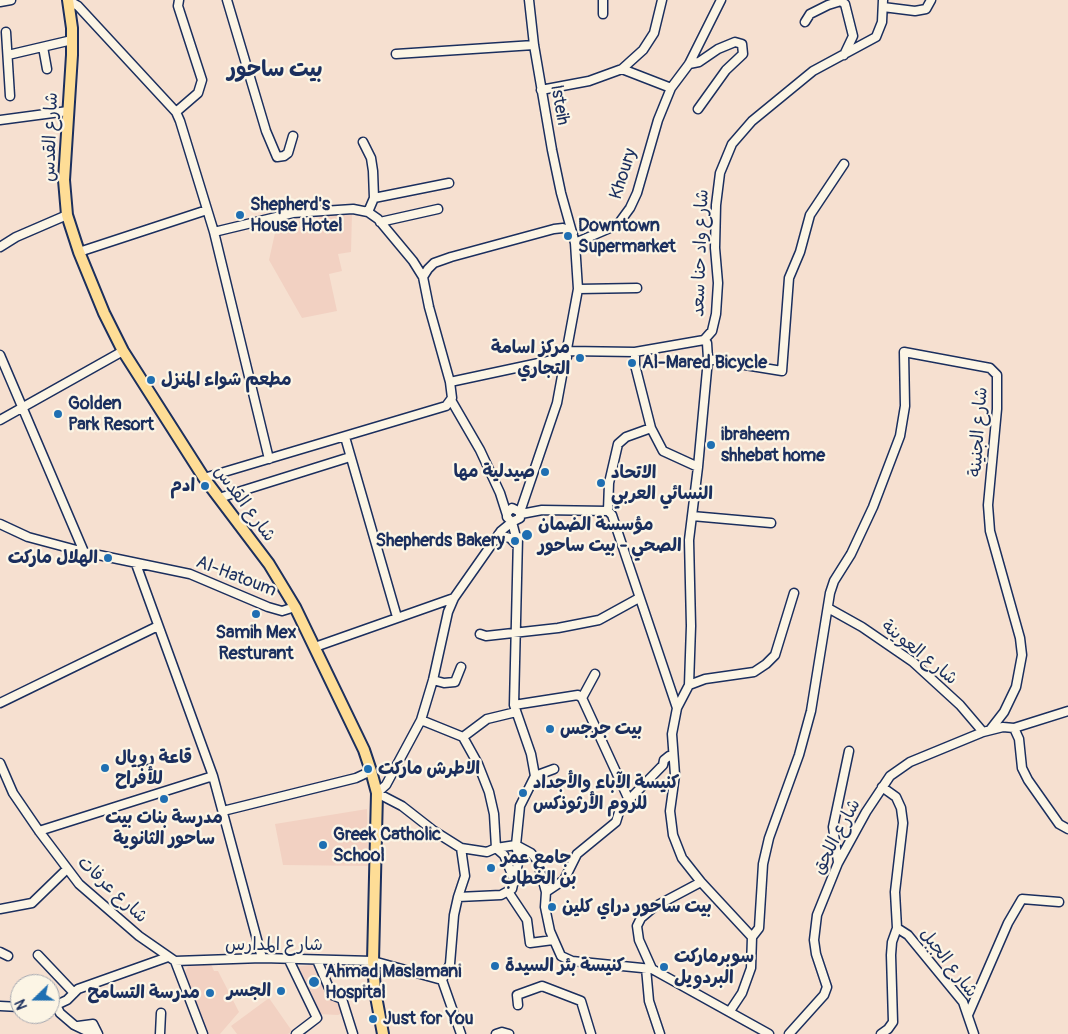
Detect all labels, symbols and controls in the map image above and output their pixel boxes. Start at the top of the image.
district label: بيت ساحور [227,57,323,83]
street label: Isteih [545,83,573,127]
street label: شارع القدس [39,92,63,182]
street label: Khoury [606,146,642,202]
street label: شارع واد حنا سعد [688,189,714,317]
place label: Shepherd's House Hotel [250,194,342,236]
marker: Shepherd's House Hotel [234,209,246,221]
place label: Downtown Supermarket [578,215,676,258]
marker: Downtown Supermarket [562,230,574,242]
place label: مركز اسامة التجاري [491,337,570,379]
marker: مركز اسامة التجاري [574,352,586,364]
place label: Al-Mared Bicycle [642,352,767,374]
marker: Al-Mared Bicycle [626,357,638,369]
place label: مطعم شواء المنزل [161,369,292,391]
marker: مطعم شواء المنزل [145,374,157,386]
street label: شارع الجنينة [965,386,993,478]
place label: Golden Park Resort [68,393,154,436]
marker: Golden Park Resort [52,408,64,420]
place label: ibraheem shhebat home [721,424,825,466]
marker: ibraheem shhebat home [705,439,717,451]
place label: صيدلية مها [453,461,535,483]
street label: شارع القدس [208,462,280,546]
place label: الاتحاد النسائي العربي [611,462,713,504]
marker: صيدلية مها [539,466,551,478]
place label: ادم [170,475,195,497]
marker: الاتحاد النسائي العربي [595,477,607,489]
marker: ادم [199,480,211,492]
place label: مؤسسة الضمان الصحي - بيت ساحور [538,514,682,556]
marker: مؤسسة الضمان الصحي - بيت ساحور [520,528,534,542]
place label: Shepherds Bakery [375,530,505,552]
marker: Shepherds Bakery [509,535,521,547]
place label: الهلال ماركت [8,547,98,569]
marker: الهلال ماركت [102,552,114,564]
street label: Al-Hatoum [193,552,279,602]
marker: Samih Mex Resturant [250,608,262,620]
street label: شارع العوينة [877,616,961,690]
place label: Samih Mex Resturant [215,622,297,664]
place label: بيت جرجس [560,718,642,740]
marker: بيت جرجس [544,723,556,735]
place label: قاعة رويال للأفراح [115,747,192,790]
place label: الاطرش ماركت [378,758,480,780]
marker: قاعة رويال للأفراح [99,762,111,774]
marker: الاطرش ماركت [362,763,374,775]
place label: كنيسة الآباء والأجداد للروم الأرثوذكس [533,772,679,814]
marker: كنيسة الآباء والأجداد للروم الأرثوذكس [517,787,529,799]
marker: مدرسة بنات بيت ساحور الثانوية [158,793,170,805]
street label: شارع اللحق [808,796,866,878]
place label: مدرسة بنات بيت ساحور الثانوية [105,807,223,850]
place label: Greek Catholic School [333,824,441,866]
marker: Greek Catholic School [317,839,329,851]
place label: جامع عمر بن الخطاب [501,847,576,890]
street label: شارع عرفات [72,852,152,928]
marker: جامع عمر بن الخطاب [485,862,497,874]
place label: بيت ساحور دراي كلين [562,896,712,918]
marker: بيت ساحور دراي كلين [546,901,558,913]
street label: شارع الجبل [914,924,982,1002]
street label: شارع المدارس [225,934,323,956]
place label: سوبرماركت البردويل [674,946,754,989]
place label: كنيسة بئر السيدة [505,955,625,977]
marker: كنيسة بئر السيدة [489,960,501,972]
place label: Ahmad Maslamani Hospital [325,961,461,1004]
marker: سوبرماركت البردويل [658,961,670,973]
north arrow [10,974,60,1024]
marker: Ahmad Maslamani Hospital [307,975,321,989]
place label: الجسر [227,980,271,1002]
place label: مدرسة التسامح [87,982,200,1004]
marker: الجسر [275,985,287,997]
marker: مدرسة التسامح [204,987,216,999]
text: N [12,997,31,1012]
place label: Just for You [383,1008,474,1030]
marker: Just for You [367,1013,379,1025]

